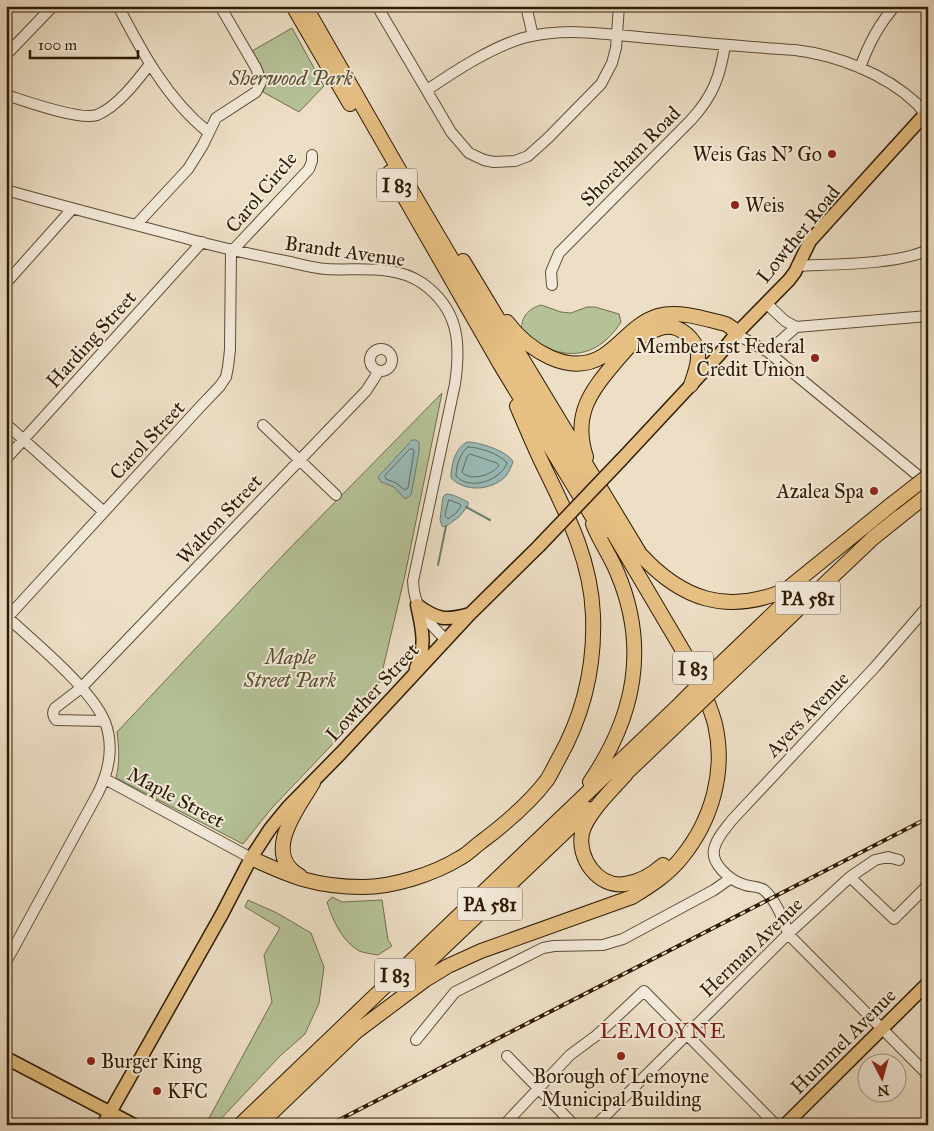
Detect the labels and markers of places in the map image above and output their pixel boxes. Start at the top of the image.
place label: Weis Gas N' Go [693,142,822,166]
marker: Weis Gas N' Go [826,148,838,160]
place label: Weis [745,193,784,217]
marker: Weis [729,199,741,211]
place label: Members 1st Federal Credit Union [635,334,806,381]
marker: Members 1st Federal Credit Union [809,352,821,364]
place label: Azalea Spa [775,479,865,503]
marker: Azalea Spa [868,485,880,497]
place label: Burger King [101,1049,202,1074]
marker: Borough of Lemoyne Municipal Building [615,1050,627,1062]
marker: Burger King [85,1055,97,1067]
place label: Borough of Lemoyne Municipal Building [533,1064,709,1112]
place label: KFC [167,1079,208,1103]
marker: KFC [151,1085,163,1097]

